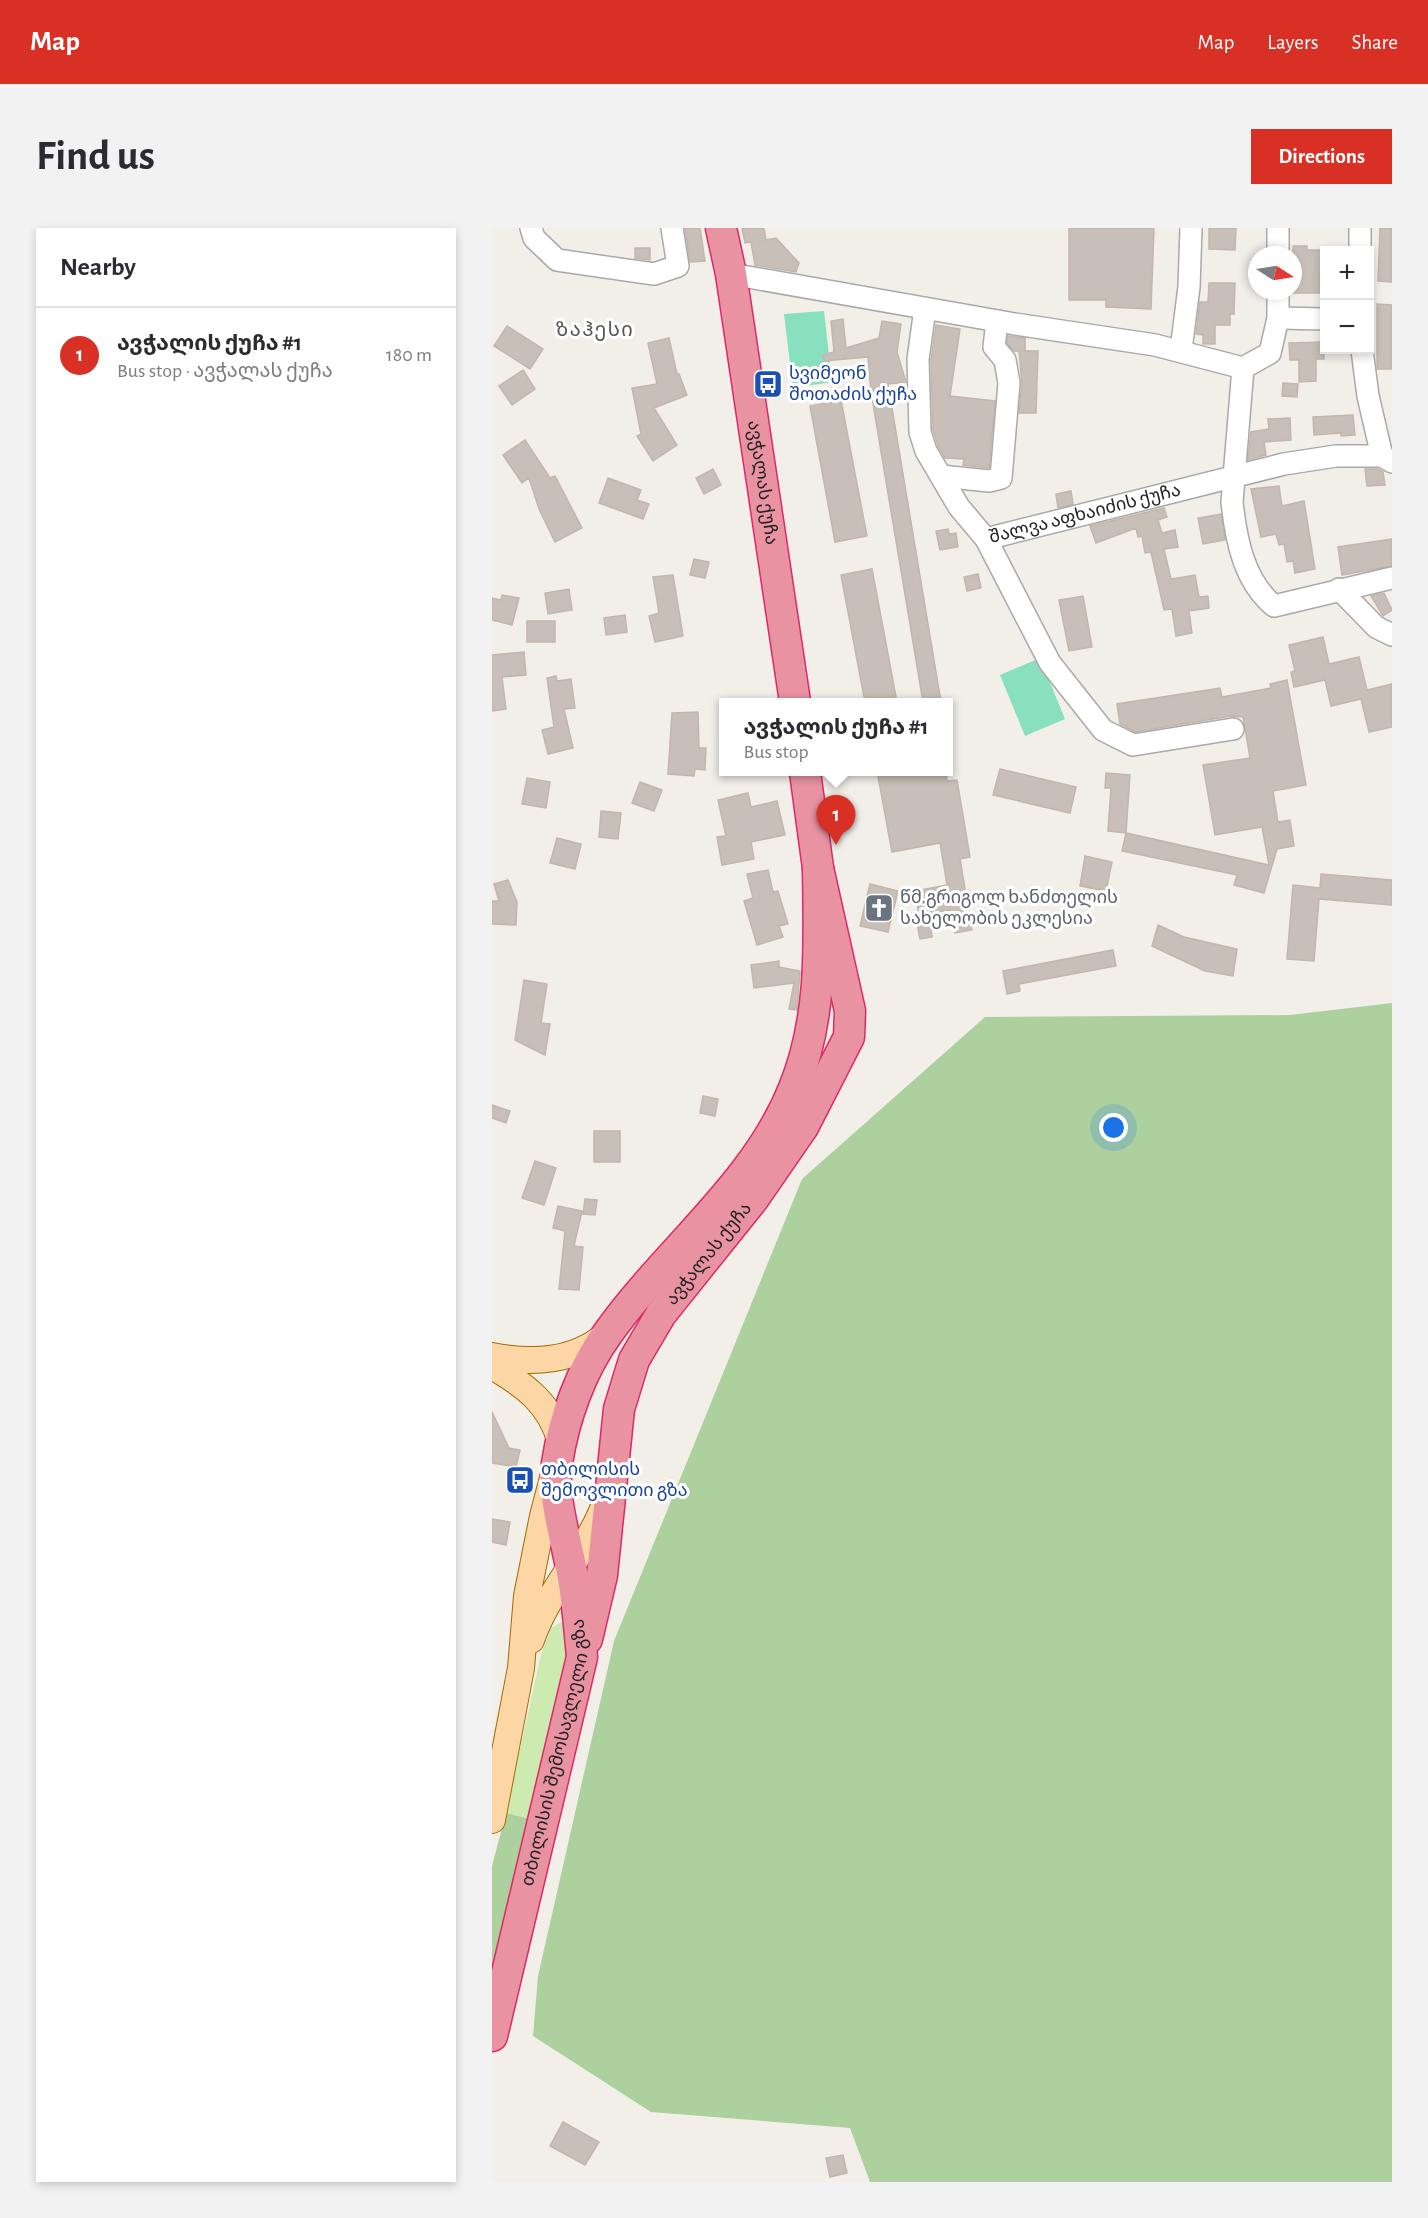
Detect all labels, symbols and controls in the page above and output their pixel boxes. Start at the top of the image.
text: Map [30,28,80,56]
text: Map [1198,32,1234,53]
text: Layers [1267,32,1318,53]
text: Share [1351,32,1398,53]
button: Directions [1251,129,1392,184]
text: Find us [36,135,155,177]
north arrow [1248,246,1302,300]
map controls [1320,246,1374,354]
button: + [1320,246,1374,300]
text: Nearby [60,254,136,280]
button: − [1320,300,1374,354]
district label: ზაჰესი [556,320,634,341]
text: ავჭალის ქუჩა #1 [117,332,302,354]
text: 1 [76,345,83,365]
text: 180 m [386,345,432,365]
text: Bus stop · ავჭალას ქუჩა [117,361,333,381]
place label: სვიმეონ შოთაძის ქუჩა [789,365,917,405]
bus stop icon: სვიმეონ შოთაძის ქუჩა [752,368,784,400]
street label: ავჭალას ქუჩა [744,419,780,546]
street label: შალვა აფხაიძის ქუჩა [987,481,1183,547]
popup [719,698,953,776]
text: ავჭალის ქუჩა #1 [744,716,928,738]
text: Bus stop [744,742,809,762]
pin: 1 [816,796,856,845]
place label: წმ.გრიგოლ ხანძთელის სახელობის ეკლესია [900,888,1118,929]
church icon: წმ.გრიგოლ ხანძთელის სახელობის ეკლესია [863,892,895,924]
your location [1099,1113,1128,1142]
street label: ავჭალას ქუჩა [663,1199,755,1309]
place label: თბილისის შემოვლითი გზა [541,1461,688,1501]
bus stop icon: თბილისის შემოვლითი გზა [504,1464,536,1496]
street label: თბილისის შემოსავლელი გზა [519,1618,592,1888]

